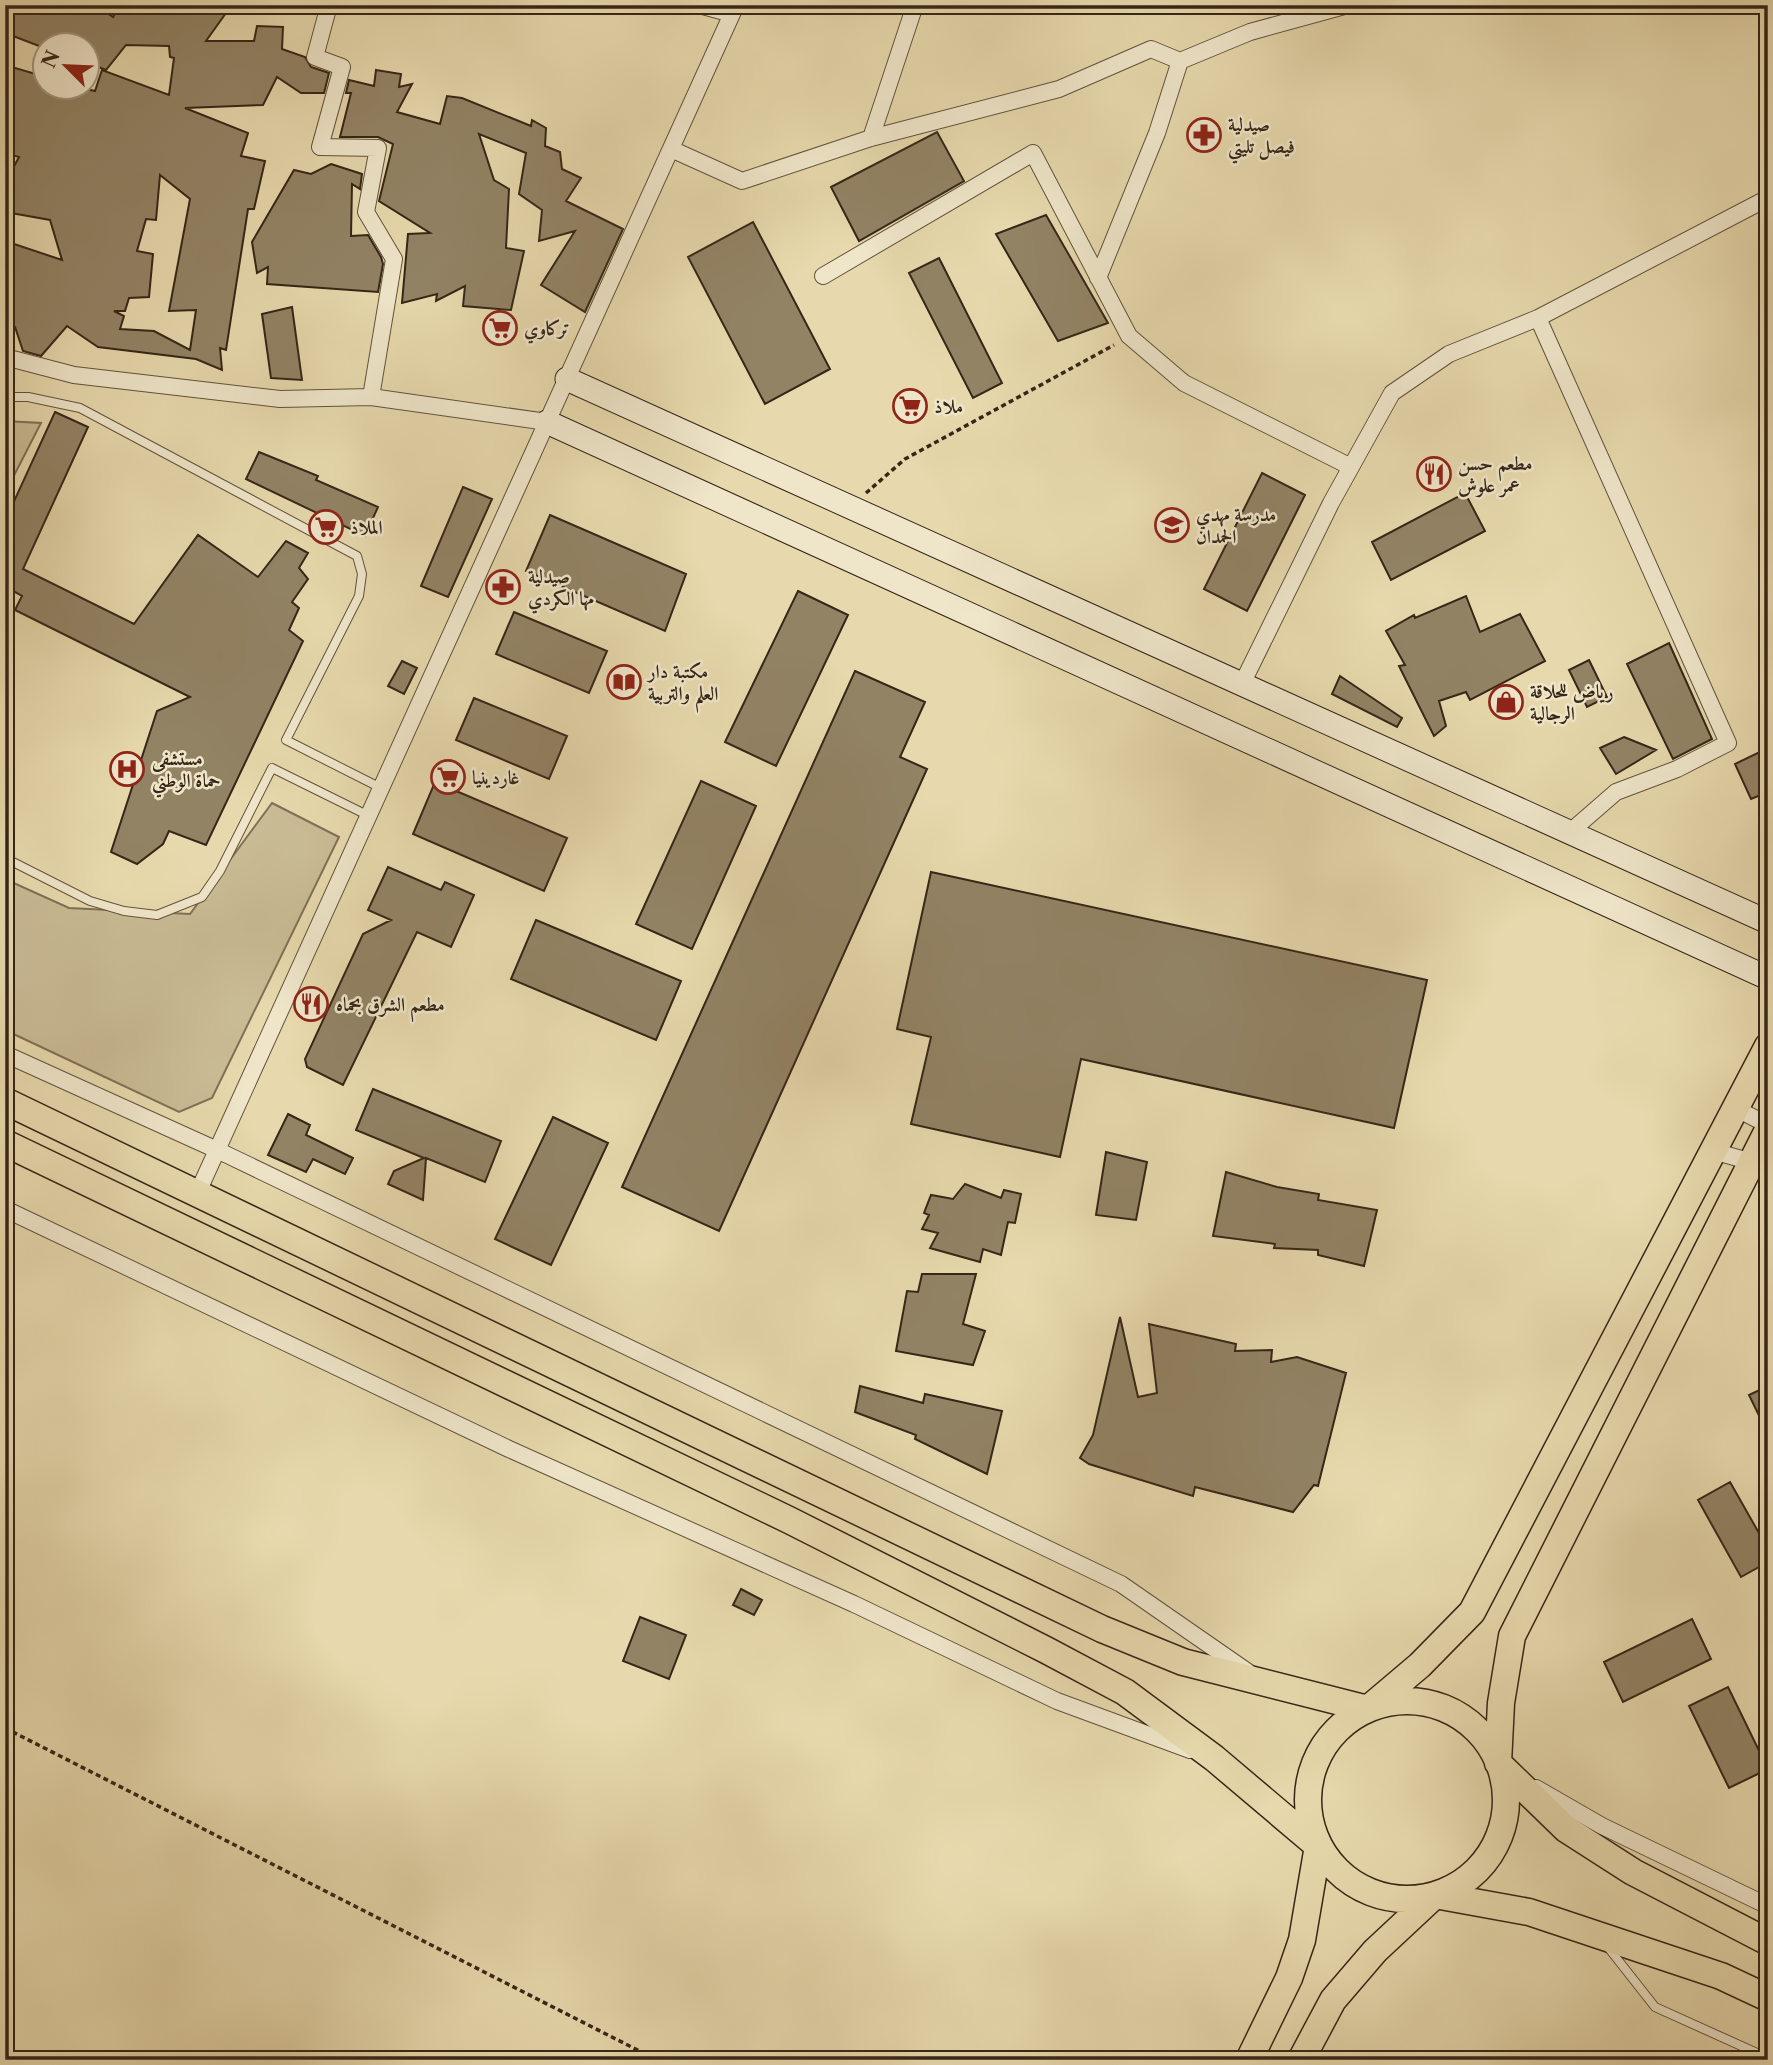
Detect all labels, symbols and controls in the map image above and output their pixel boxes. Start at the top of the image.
north arrow [32,32,102,102]
text: N [37,47,65,72]
place label: صيدلية فيصل تليتي [1228,113,1295,164]
pharmacy icon: صيدلية فيصل تليتي [1185,116,1223,154]
supermarket icon: تركاوي [481,309,519,347]
place label: تركاوي [524,317,570,344]
supermarket icon: ملاذ [891,387,929,425]
place label: ملاذ [934,395,963,418]
place label: مطعم حسن عمر علوش [1458,452,1532,498]
restaurant icon: مطعم حسن عمر علوش [1415,455,1453,493]
place label: مدرسة مهدي الحمدان [1196,503,1276,548]
school or university icon: مدرسة مهدي الحمدان [1153,506,1191,544]
supermarket icon: الملاذ [307,508,345,546]
place label: الملاذ [350,516,383,539]
place label: صيدلية مها الكردي [528,565,594,614]
pharmacy icon: صيدلية مها الكردي [484,568,522,606]
place label: مكتبة دار العلم والتربية [646,660,718,713]
library icon: مكتبة دار العلم والتربية [605,663,643,701]
place label: رياض للحلاقة الرجالية [1530,680,1614,725]
shop icon: رياض للحلاقة الرجالية [1487,683,1525,721]
place label: مستشفى حماة الوطني [151,747,221,798]
hospital icon: مستشفى حماة الوطني [108,750,146,788]
supermarket icon: غاردينيا [429,758,467,796]
place label: غاردينيا [472,766,519,789]
restaurant icon: مطعم الشرق بحماه [292,985,330,1023]
place label: مطعم الشرق بحماه [336,993,445,1022]

